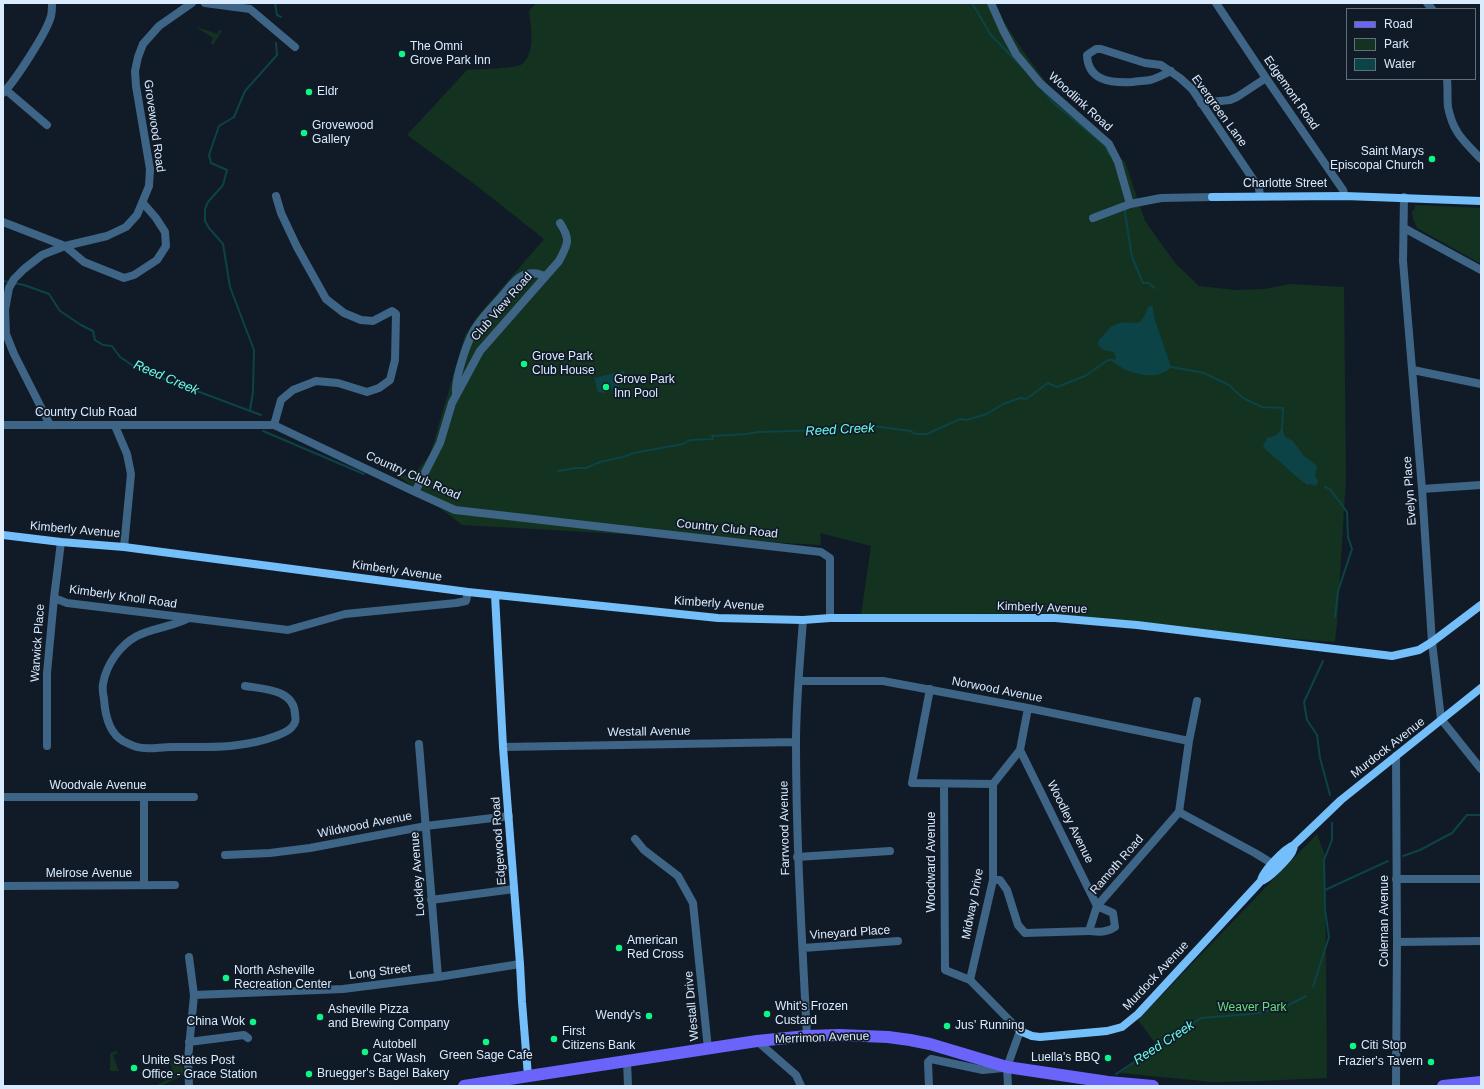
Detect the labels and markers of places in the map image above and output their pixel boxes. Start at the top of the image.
place label: The Omni Grove Park Inn [410,40,491,68]
marker: The Omni Grove Park Inn [397,49,407,59]
place label: Eldr [317,85,338,99]
marker: Eldr [304,87,314,97]
place label: Grovewood Gallery [312,119,373,147]
marker: Grovewood Gallery [299,128,309,138]
place label: Saint Marys Episcopal Church [1330,145,1424,173]
marker: Saint Marys Episcopal Church [1427,154,1437,164]
place label: Grove Park Club House [532,350,595,378]
marker: Grove Park Club House [519,359,529,369]
place label: Grove Park Inn Pool [614,373,675,401]
marker: Grove Park Inn Pool [601,382,611,392]
place label: American Red Cross [627,934,684,962]
marker: American Red Cross [614,943,624,953]
place label: North Asheville Recreation Center [234,964,331,992]
marker: North Asheville Recreation Center [221,973,231,983]
place label: Whit's Frozen Custard [775,1000,848,1028]
place label: Asheville Pizza and Brewing Company [328,1003,449,1031]
place label: Wendy's [596,1009,641,1023]
marker: Whit's Frozen Custard [762,1009,772,1019]
marker: Wendy's [644,1011,654,1021]
marker: Asheville Pizza and Brewing Company [315,1012,325,1022]
place label: China Wok [187,1015,245,1029]
marker: China Wok [248,1017,258,1027]
place label: Jus’ Running [955,1019,1024,1033]
marker: Jus’ Running [942,1021,952,1031]
place label: First Citizens Bank [562,1025,635,1053]
marker: First Citizens Bank [549,1034,559,1044]
marker: Green Sage Cafe [481,1037,491,1047]
place label: Autobell Car Wash [373,1038,426,1066]
place label: Citi Stop [1361,1039,1406,1053]
marker: Citi Stop [1348,1041,1358,1051]
marker: Autobell Car Wash [360,1047,370,1057]
place label: Green Sage Cafe [439,1049,533,1063]
place label: Luella's BBQ [1031,1051,1100,1065]
marker: Luella's BBQ [1103,1053,1113,1063]
place label: Unite States Post Office - Grace Station [142,1054,257,1082]
place label: Frazier's Tavern [1338,1055,1423,1069]
marker: Frazier's Tavern [1426,1057,1436,1067]
marker: Unite States Post Office - Grace Station [129,1063,139,1073]
place label: Bruegger's Bagel Bakery [317,1067,449,1081]
marker: Bruegger's Bagel Bakery [304,1069,314,1079]

